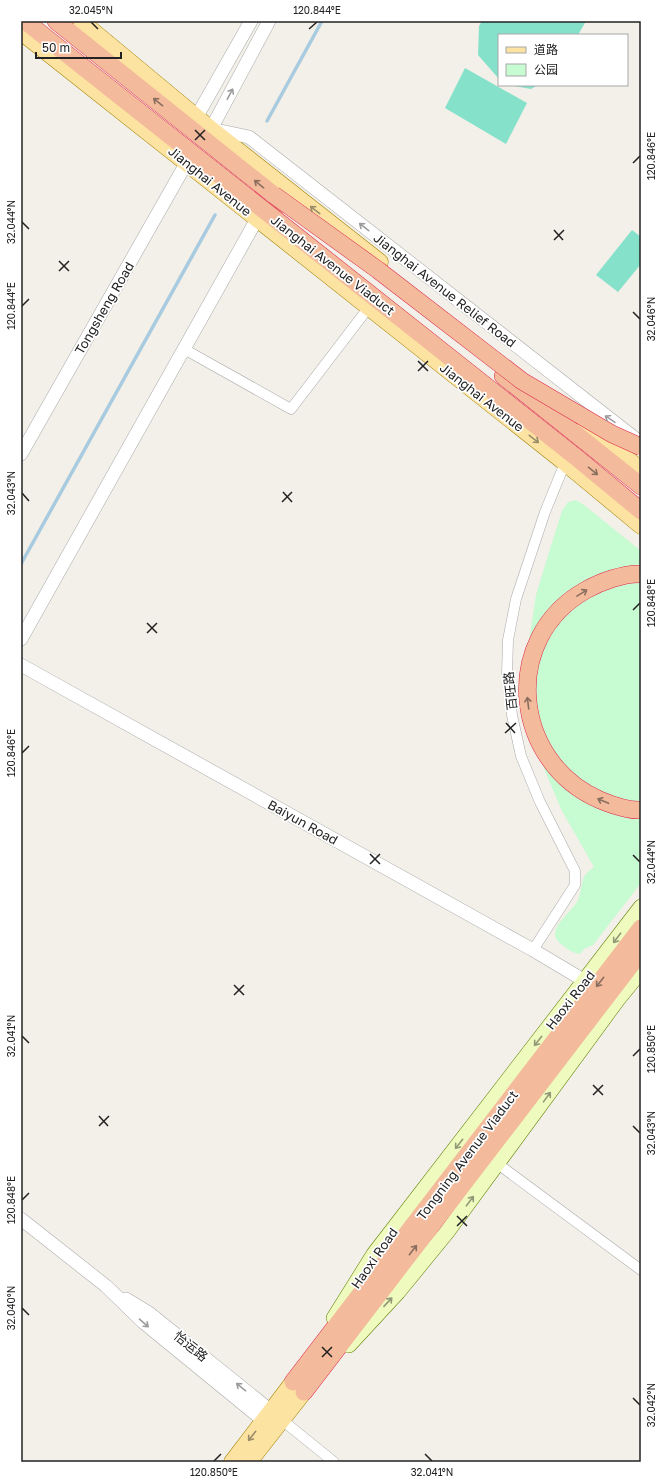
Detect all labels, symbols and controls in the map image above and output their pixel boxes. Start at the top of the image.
text: 32.045°N [69,4,113,16]
text: 120.844°E [293,4,341,16]
scale bar [36,34,121,60]
legend [498,34,628,86]
text: 50 m [42,40,70,55]
text: 道路 [534,42,558,57]
text: 公园 [534,62,558,77]
one-way arrow [227,89,234,101]
one-way arrow [152,98,163,107]
text: 120.846°E [645,132,657,180]
street label: Jianghai Avenue [165,143,255,219]
one-way arrow [254,179,265,188]
text: 32.044°N [5,200,17,244]
one-way arrow [309,206,320,215]
street label: Jianghai Avenue Viaduct [268,212,398,318]
one-way arrow [359,223,370,231]
street label: Jianghai Avenue Relief Road [371,229,519,351]
street label: Tongsheng Road [71,259,137,357]
text: 120.844°E [5,282,17,330]
text: 32.046°N [645,297,657,341]
street label: Jianghai Avenue [437,359,527,435]
one-way arrow [605,415,616,423]
one-way arrow [529,434,540,443]
one-way arrow [588,467,598,476]
text: 32.043°N [5,471,17,515]
text: 120.848°E [645,579,657,627]
one-way arrow [576,588,588,596]
street label: 百旺路 [500,671,520,711]
one-way arrow [524,697,532,710]
text: 120.846°E [5,729,17,777]
street label: Baiyun Road [265,796,341,848]
one-way arrow [598,797,610,804]
text: 32.044°N [645,840,657,884]
one-way arrow [613,933,622,944]
street label: Haoxi Road [542,967,598,1033]
one-way arrow [596,976,604,987]
text: 32.041°N [5,1015,17,1057]
text: 120.850°E [645,1025,657,1073]
one-way arrow [534,1036,542,1047]
street label: Tongning Avenue Viaduct [413,1087,521,1223]
one-way arrow [543,1091,551,1102]
text: 32.043°N [645,1111,657,1155]
one-way arrow [454,1139,463,1150]
text: 120.848°E [5,1176,17,1224]
one-way arrow [466,1196,474,1207]
street label: Haoxi Road [347,1225,401,1291]
one-way arrow [409,1244,417,1255]
text: 32.040°N [5,1286,17,1330]
one-way arrow [384,1297,393,1307]
one-way arrow [139,1318,149,1327]
street label: 怡运路 [171,1328,211,1364]
one-way arrow [236,1383,247,1391]
text: 32.042°N [645,1383,657,1427]
one-way arrow [248,1430,257,1441]
text: 120.850°E [190,1466,238,1478]
text: 32.041°N [411,1466,453,1478]

